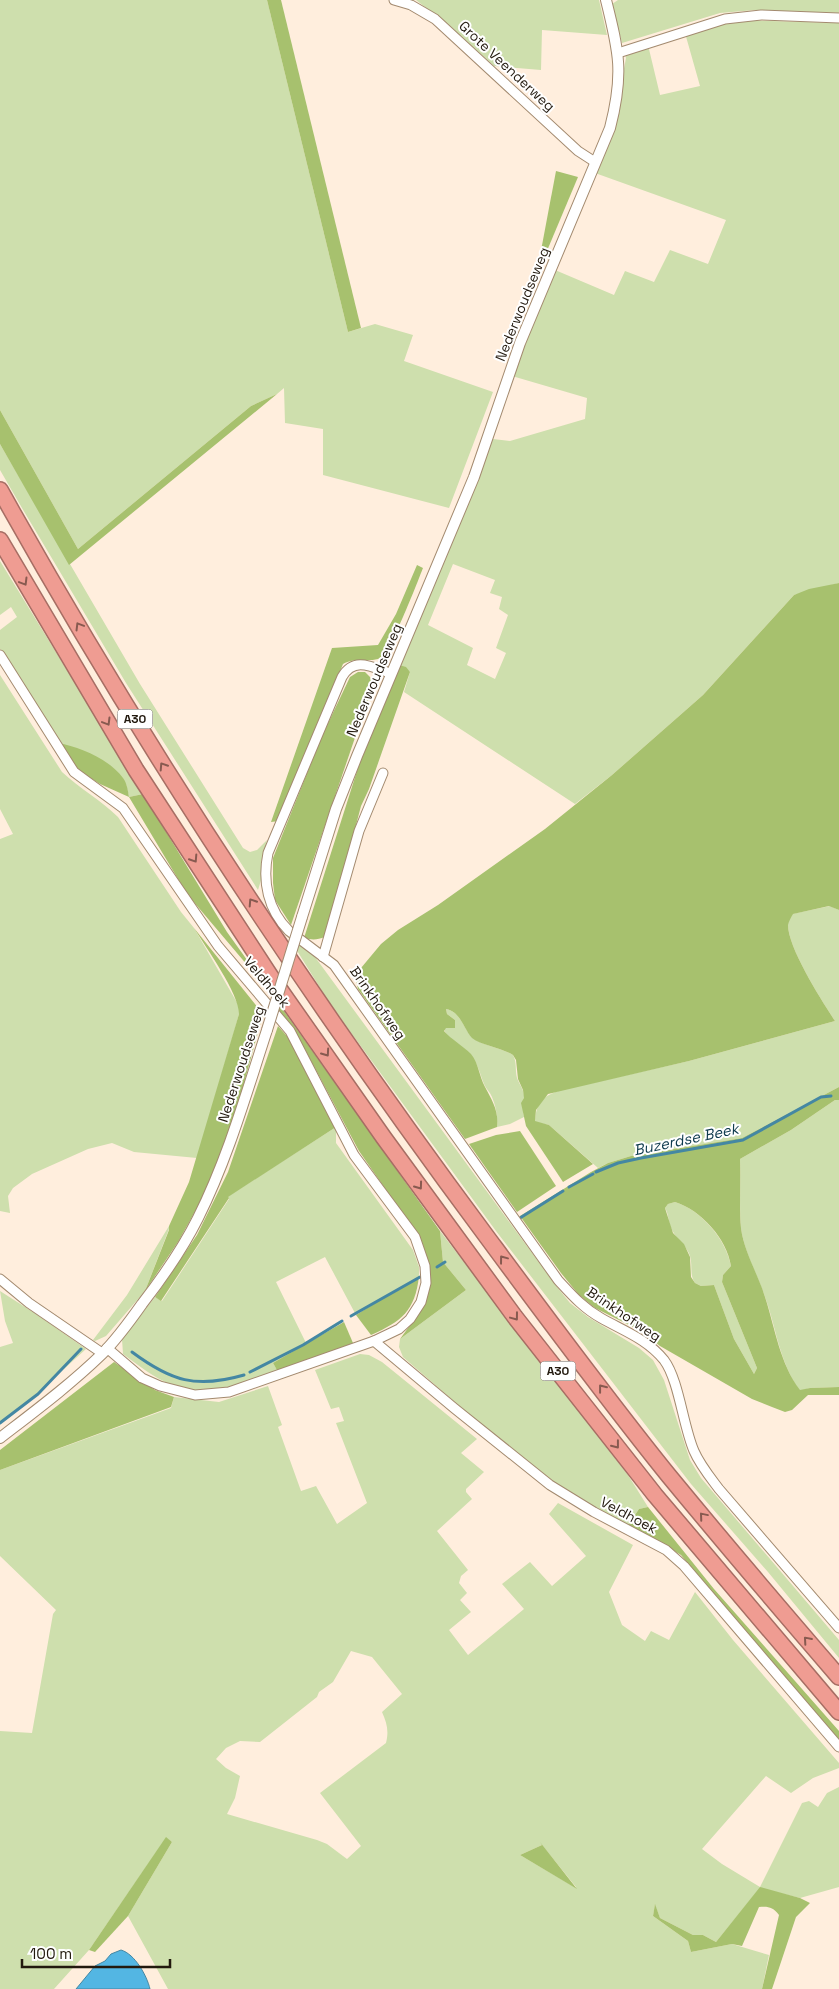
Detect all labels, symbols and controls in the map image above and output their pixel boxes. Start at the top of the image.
street label: Grote Veenderweg [455,17,559,115]
street label: Nederwoudseweg [491,244,553,364]
one-way arrow [18,577,28,586]
street label: Nederwoudseweg [342,621,406,739]
one-way arrow [76,623,86,632]
road number: A30 [118,710,152,729]
one-way arrow [101,716,111,725]
one-way arrow [160,762,169,771]
one-way arrow [188,853,197,863]
one-way arrow [249,898,258,907]
street label: Veldhoek [240,953,294,1012]
street label: Brinkhofweg [346,963,410,1043]
street label: Nederwoudseweg [214,1004,268,1124]
one-way arrow [320,1047,329,1057]
water label: Buzerdse Beek [632,1118,742,1159]
one-way arrow [413,1180,422,1190]
one-way arrow [501,1256,509,1265]
street label: Brinkhofweg [583,1283,665,1345]
one-way arrow [510,1311,518,1320]
road number: A30 [540,1362,576,1380]
one-way arrow [598,1385,607,1394]
one-way arrow [610,1439,619,1448]
street label: Veldhoek [597,1493,661,1538]
one-way arrow [700,1513,708,1522]
one-way arrow [804,1637,813,1646]
scale bar [22,1936,170,1968]
text: 100 m [30,1944,72,1963]

